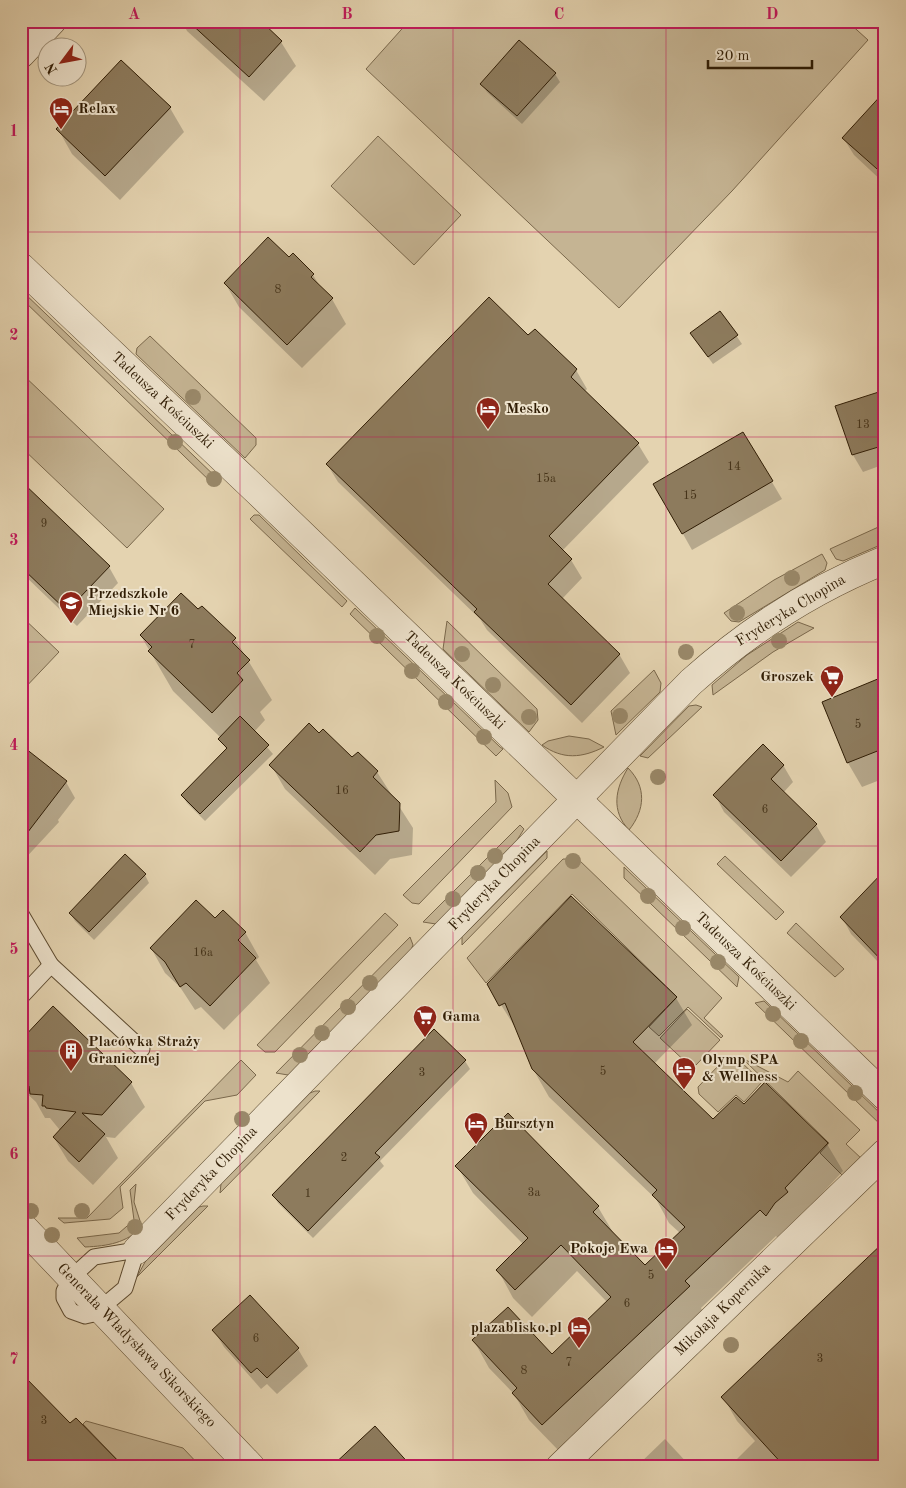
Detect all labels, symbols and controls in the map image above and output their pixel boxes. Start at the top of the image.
text: A [128,7,140,23]
text: B [341,7,353,23]
text: C [554,7,564,23]
text: D [766,7,778,23]
north arrow [38,38,88,88]
scale bar [708,38,812,70]
text: 20 m [716,49,750,64]
text: N [43,60,61,77]
hotel icon: Relax [48,96,74,130]
place label: Relax [78,102,116,117]
text: 1 [9,124,19,140]
house number: 8 [275,284,282,296]
text: 2 [9,328,19,344]
street label: Tadeusza Kościuszki [108,350,216,452]
hotel icon: Mesko [475,396,501,430]
place label: Mesko [506,402,549,417]
house number: 13 [856,419,870,431]
house number: 14 [727,461,741,473]
house number: 15a [536,472,556,485]
house number: 15 [683,489,697,502]
house number: 9 [41,518,47,530]
text: 3 [9,533,19,549]
street label: Fryderyka Chopina [734,572,849,650]
place label: Przedszkole Miejskie Nr 6 [88,587,179,619]
school or university icon: Przedszkole Miejskie Nr 6 [58,590,84,624]
street label: Tadeusza Kościuszki [401,629,507,733]
house number: 7 [189,639,195,651]
supermarket icon: Groszek [819,664,845,698]
place label: Groszek [760,670,815,685]
house number: 5 [855,718,862,731]
text: 4 [9,738,19,754]
house number: 16 [335,785,349,797]
house number: 6 [762,804,769,816]
street label: Fryderyka Chopina [446,834,544,934]
street label: Tadeusza Kościuszki [692,910,798,1014]
text: 5 [9,942,19,958]
house number: 16a [193,947,213,959]
supermarket icon: Gama [412,1004,438,1038]
place label: Gama [442,1010,480,1025]
place label: Placówka Straży Granicznej [88,1035,201,1067]
building icon: Placówka Straży Granicznej [58,1038,84,1072]
place label: Olymp SPA & Wellness [702,1053,779,1085]
hotel icon: Olymp SPA & Wellness [671,1056,697,1090]
house number: 5 [600,1065,607,1078]
house number: 3 [419,1067,425,1079]
hotel icon: Bursztyn [463,1111,489,1145]
place label: Bursztyn [494,1117,554,1132]
street label: Fryderyka Chopina [163,1124,261,1224]
text: 6 [9,1147,19,1163]
house number: 2 [341,1152,347,1164]
house number: 3a [528,1187,541,1199]
house number: 1 [305,1188,311,1200]
hotel icon: Pokoje Ewa [653,1236,679,1270]
place label: Pokoje Ewa [570,1242,648,1257]
street label: Mikołaja Kopernika [672,1260,774,1359]
street label: Generała Władysława Sikorskiego [54,1261,218,1431]
house number: 5 [648,1269,655,1282]
house number: 6 [624,1298,631,1310]
hotel icon: plazablisko.pl [566,1315,592,1349]
place label: plazablisko.pl [471,1321,562,1336]
house number: 6 [253,1333,260,1345]
text: 7 [9,1352,19,1368]
house number: 3 [817,1353,823,1365]
house number: 7 [566,1357,572,1369]
house number: 8 [521,1365,528,1377]
house number: 3 [41,1415,47,1427]

